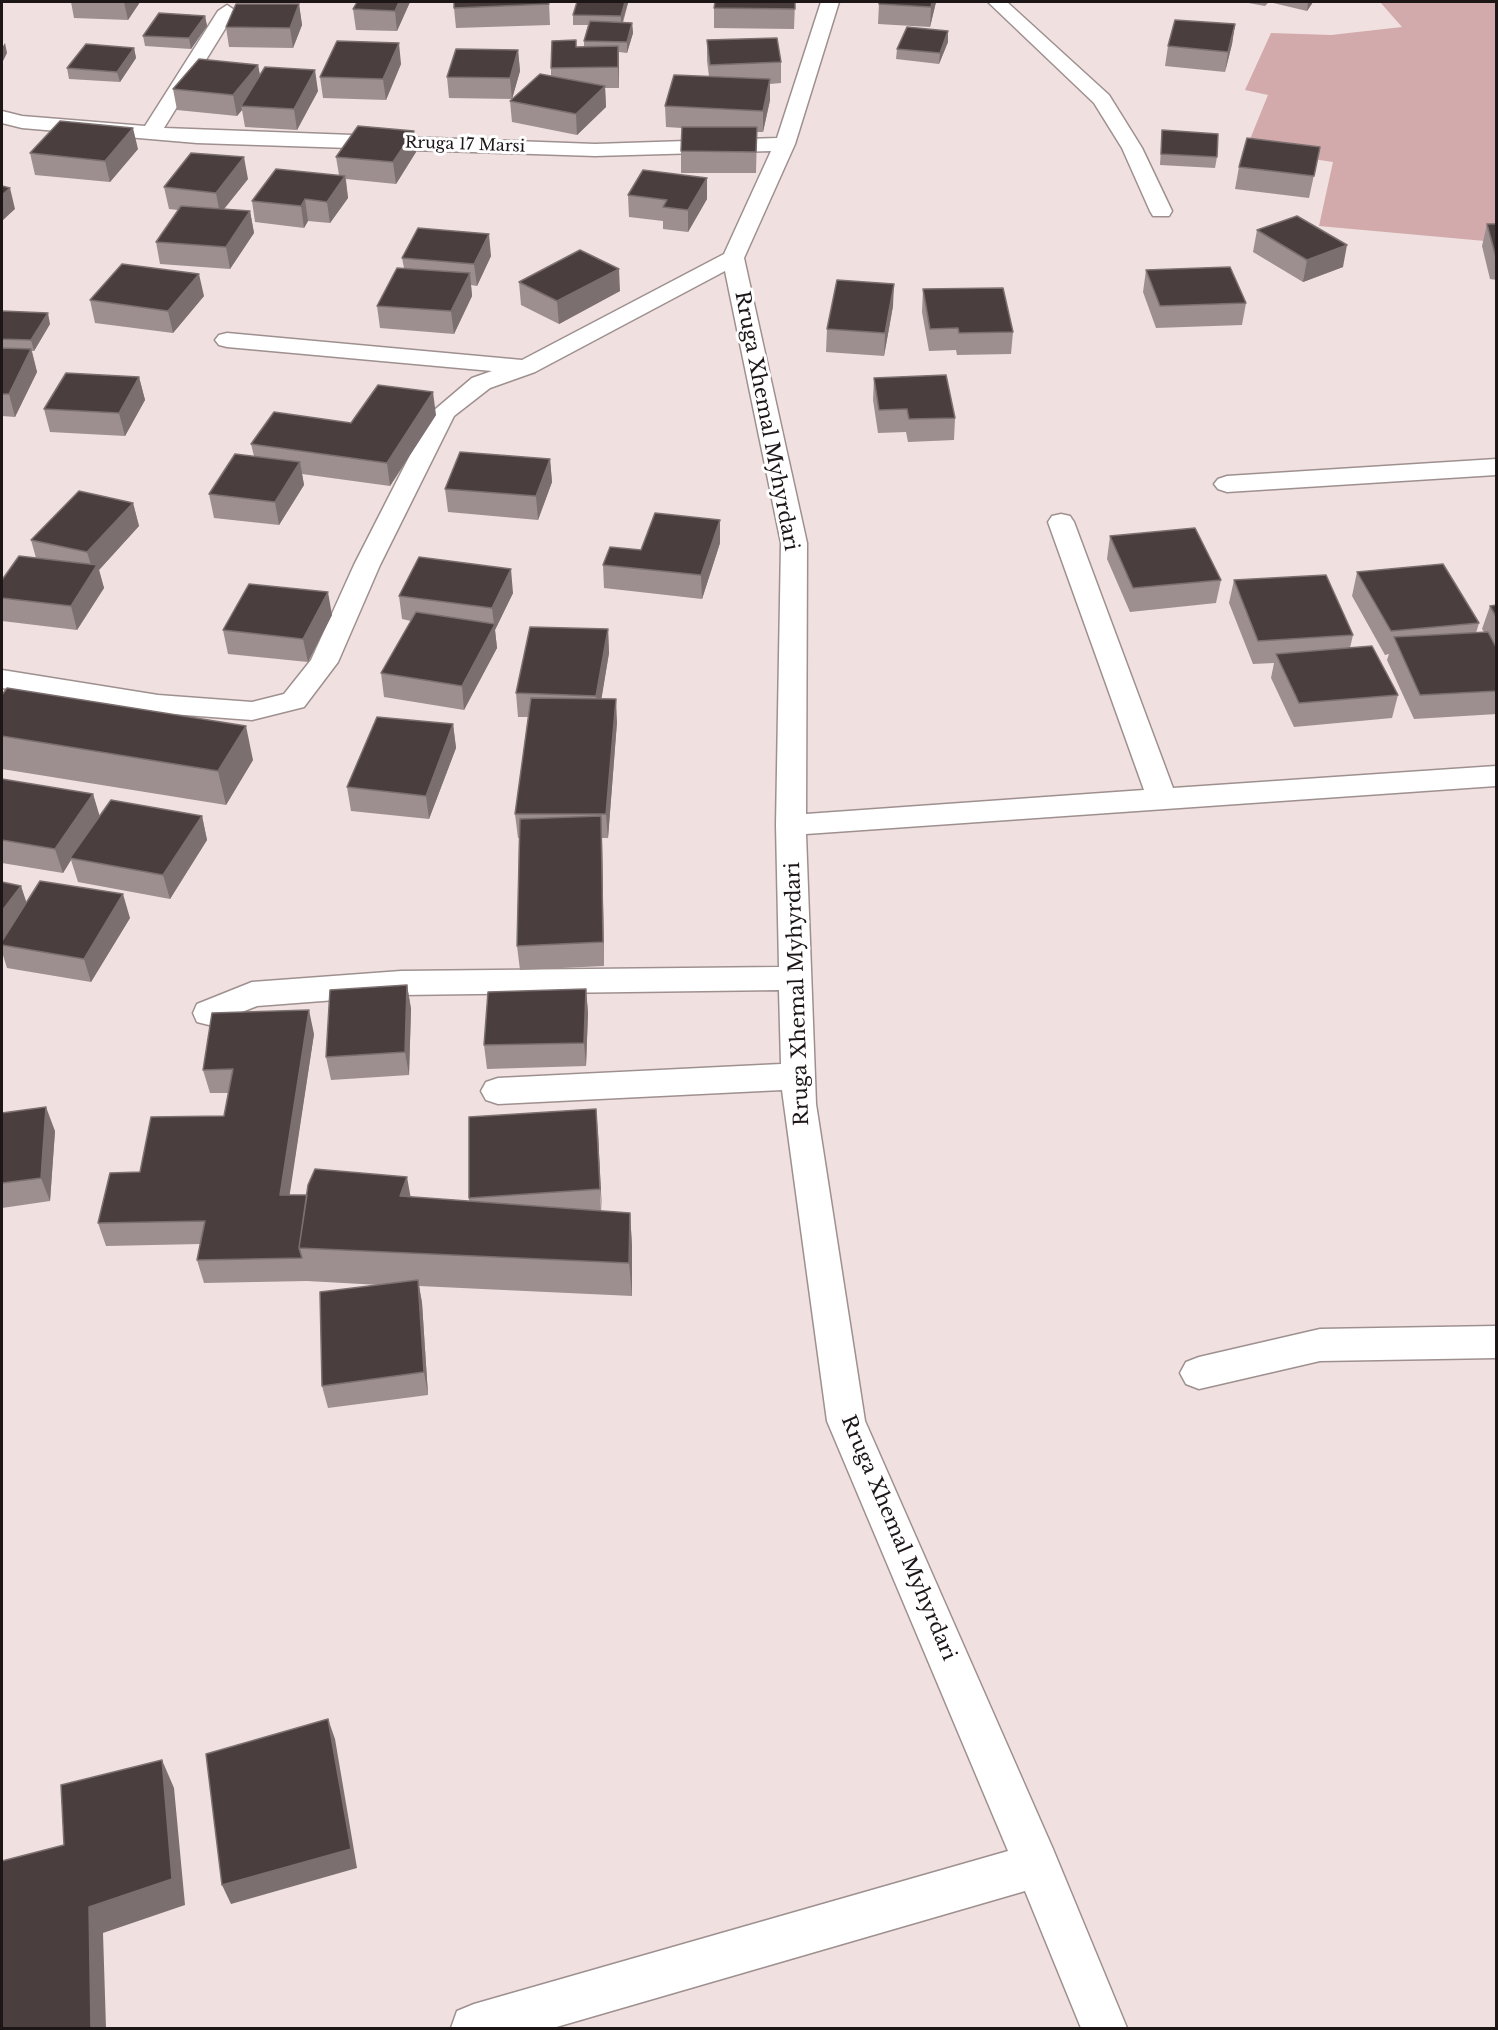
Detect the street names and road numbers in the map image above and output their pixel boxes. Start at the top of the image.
street label: Rruga 17 Marsi [404,133,526,157]
street label: Rruga Xhemal Myhyrdari [729,289,803,553]
street label: Rruga Xhemal Myhyrdari [781,862,815,1126]
street label: Rruga Xhemal Myhyrdari [835,1412,961,1664]

